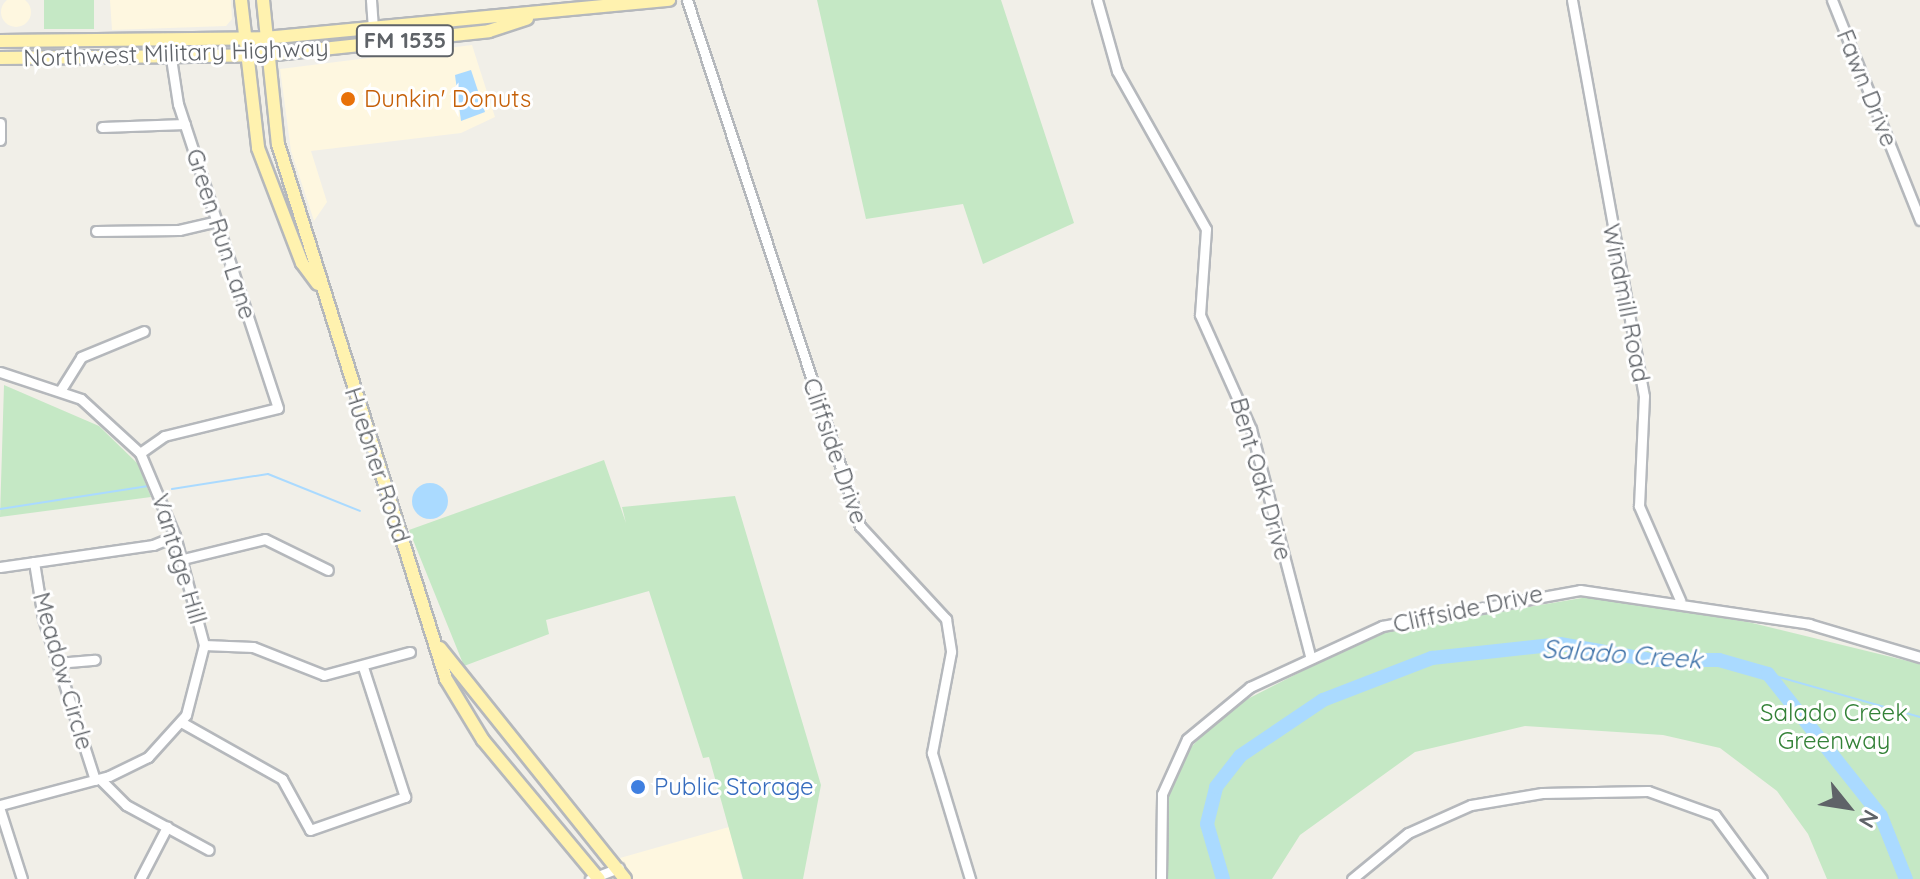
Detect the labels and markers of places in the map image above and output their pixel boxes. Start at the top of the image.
place label: Dunkin' Donuts [364,85,531,113]
marker: Dunkin' Donuts [339,90,357,108]
place label: Public Storage [654,773,814,801]
marker: Public Storage [629,778,647,796]

